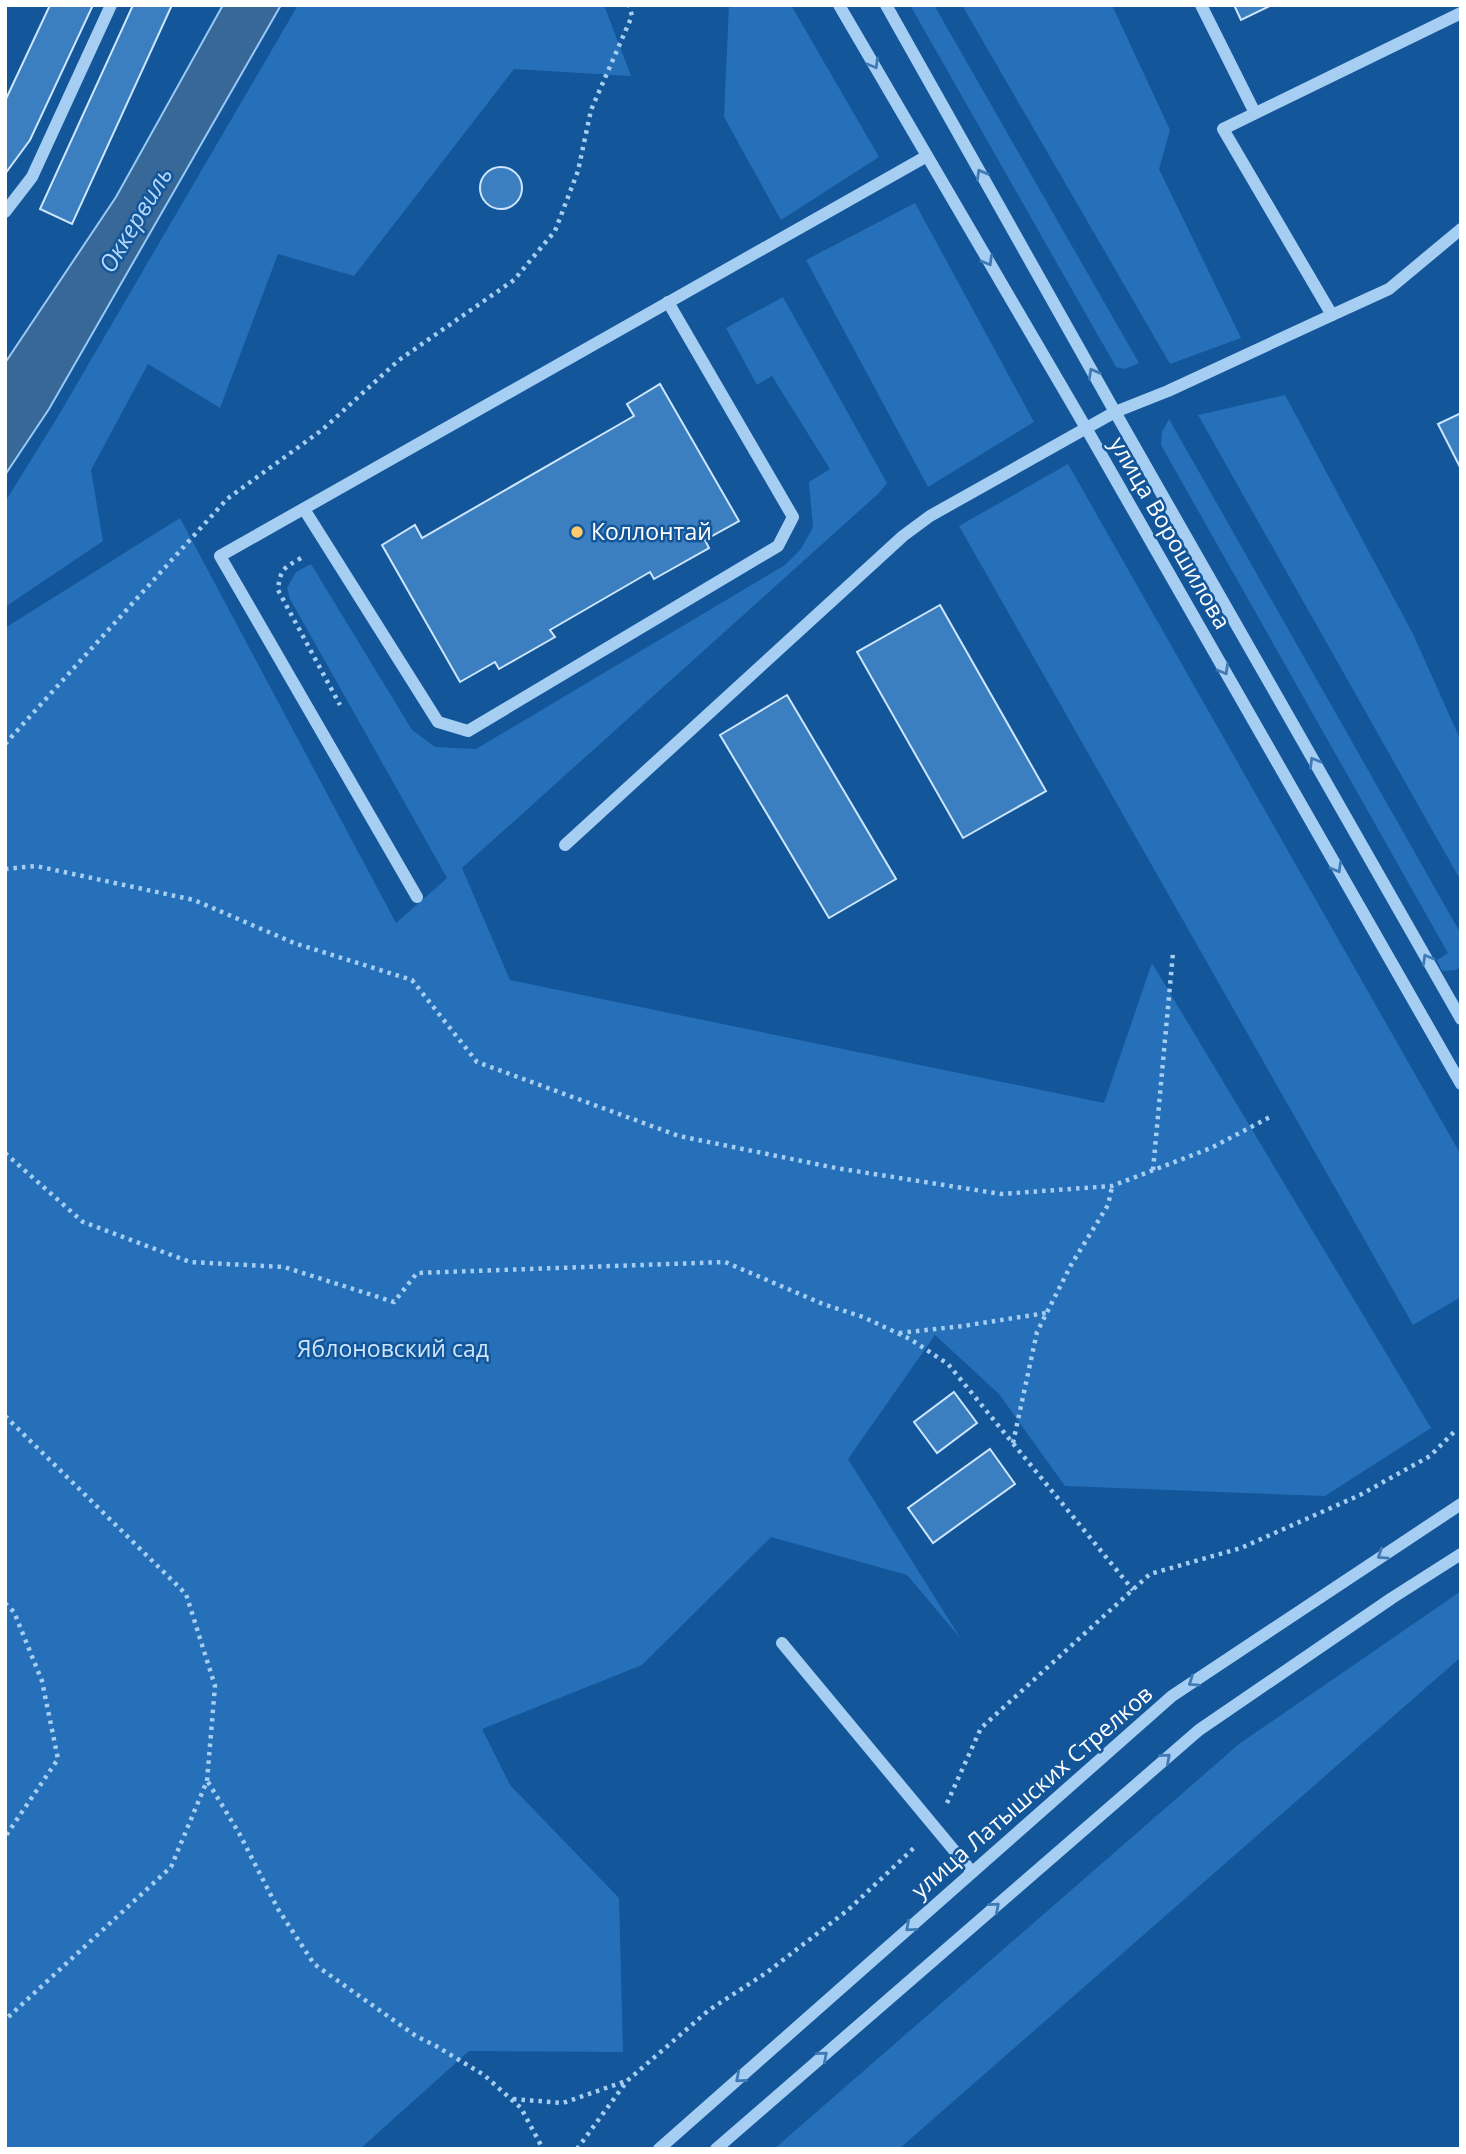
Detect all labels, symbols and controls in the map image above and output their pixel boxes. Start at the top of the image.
one-way arrow [865,57,878,70]
water label: Оккервиль [90,160,179,278]
one-way arrow [976,169,989,182]
one-way arrow [980,253,993,266]
one-way arrow [1088,367,1101,380]
street label: улица Ворошилова [1103,430,1239,635]
place label: Коллонтай [591,515,712,547]
marker: Коллонтай [569,524,585,540]
one-way arrow [1216,663,1229,675]
one-way arrow [1309,757,1322,769]
one-way arrow [1329,860,1342,873]
one-way arrow [1422,954,1435,967]
park label: Яблоновский сад [297,1332,489,1364]
one-way arrow [1377,1547,1390,1560]
one-way arrow [1188,1674,1201,1686]
street label: улица Латышских Стрелков [904,1677,1159,1905]
one-way arrow [1158,1753,1171,1766]
one-way arrow [986,1903,999,1915]
one-way arrow [905,1919,918,1931]
one-way arrow [815,2052,828,2064]
one-way arrow [735,2070,748,2082]

